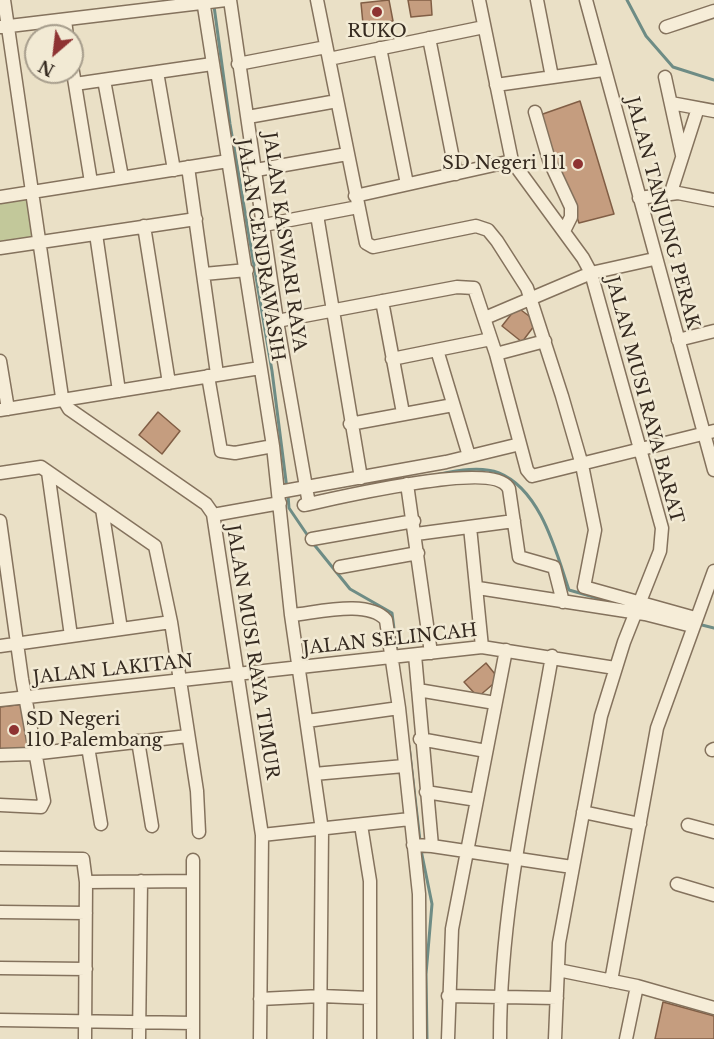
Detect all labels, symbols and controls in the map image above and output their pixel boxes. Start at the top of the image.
marker: RUKO [370,5,384,19]
place label: RUKO [347,21,407,43]
north arrow [24,24,84,84]
text: N [35,56,58,80]
street label: JALAN TANJUNG PERAK [621,95,703,331]
street label: JALAN KASWARI RAYA [258,131,310,353]
street label: JALAN CENDRAWASIH [232,137,288,363]
place label: SD Negeri 111 [442,153,566,175]
marker: SD Negeri 111 [571,157,585,171]
street label: JALAN MUSI RAYA BARAT [601,274,687,526]
street label: JALAN MUSI RAYA TIMUR [221,523,283,781]
street label: JALAN SELINCAH [302,620,478,660]
street label: JALAN LAKITAN [32,651,194,689]
place label: SD Negeri 110 Palembang [26,709,163,752]
marker: SD Negeri 110 Palembang [7,723,21,737]

